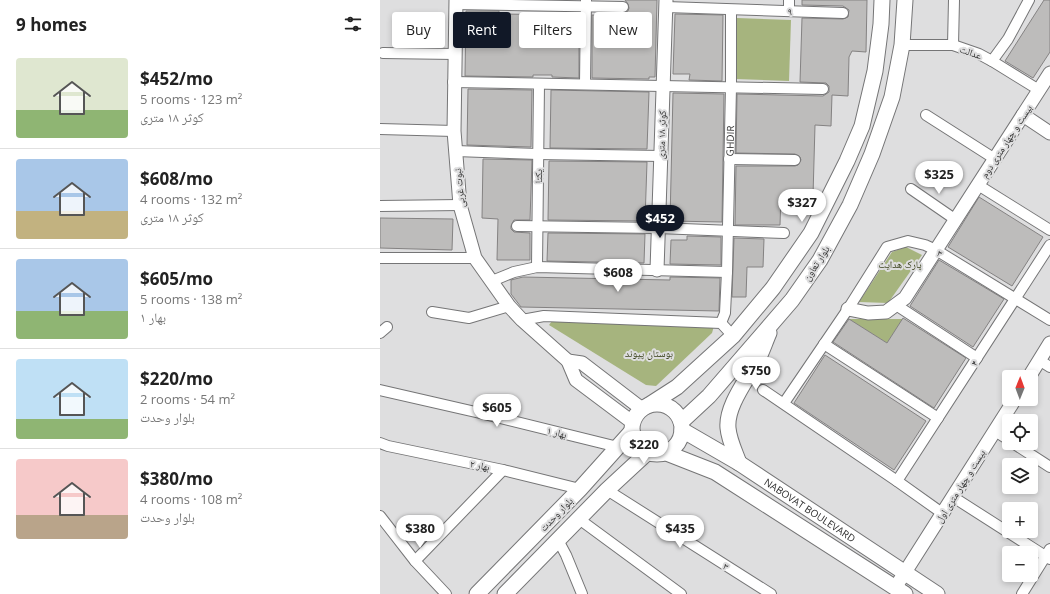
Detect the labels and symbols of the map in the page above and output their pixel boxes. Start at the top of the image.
street label: ۹ [788,4,793,18]
street label: عدالت [958,42,984,62]
street label: بیست و چهار متری دوم [977,101,1036,181]
street label: کوثر ۱۸ متری [653,110,669,160]
street label: GHDIR [723,125,737,156]
pin: $325 [915,161,963,195]
street label: نبوت غربی [450,167,468,208]
street label: یکتا [531,169,545,183]
pin: $327 [778,189,826,223]
pin: $452 [636,205,684,239]
street label: بلوار تعاون [799,242,833,283]
street label: ۳ [935,246,946,260]
park label: پارک‌ هدایت [878,257,922,271]
pin: $608 [594,259,642,293]
park label: بوستان پیوند [625,346,673,360]
pin: $750 [732,357,780,391]
street label: ۴ [967,357,981,369]
north arrow [1002,370,1038,406]
pin: $605 [473,394,521,428]
street label: بهار ۱ [546,423,569,441]
pin: $220 [620,431,668,465]
street label: بیست و چهار متری اول [932,446,988,525]
street label: بهار ۲ [469,456,491,474]
street label: NABOVAT BOULEVARD [762,475,858,545]
street label: بلوار وحدت [536,494,576,534]
pin: $380 [396,515,444,549]
pin: $435 [656,515,704,549]
street label: ۳ [720,559,732,573]

